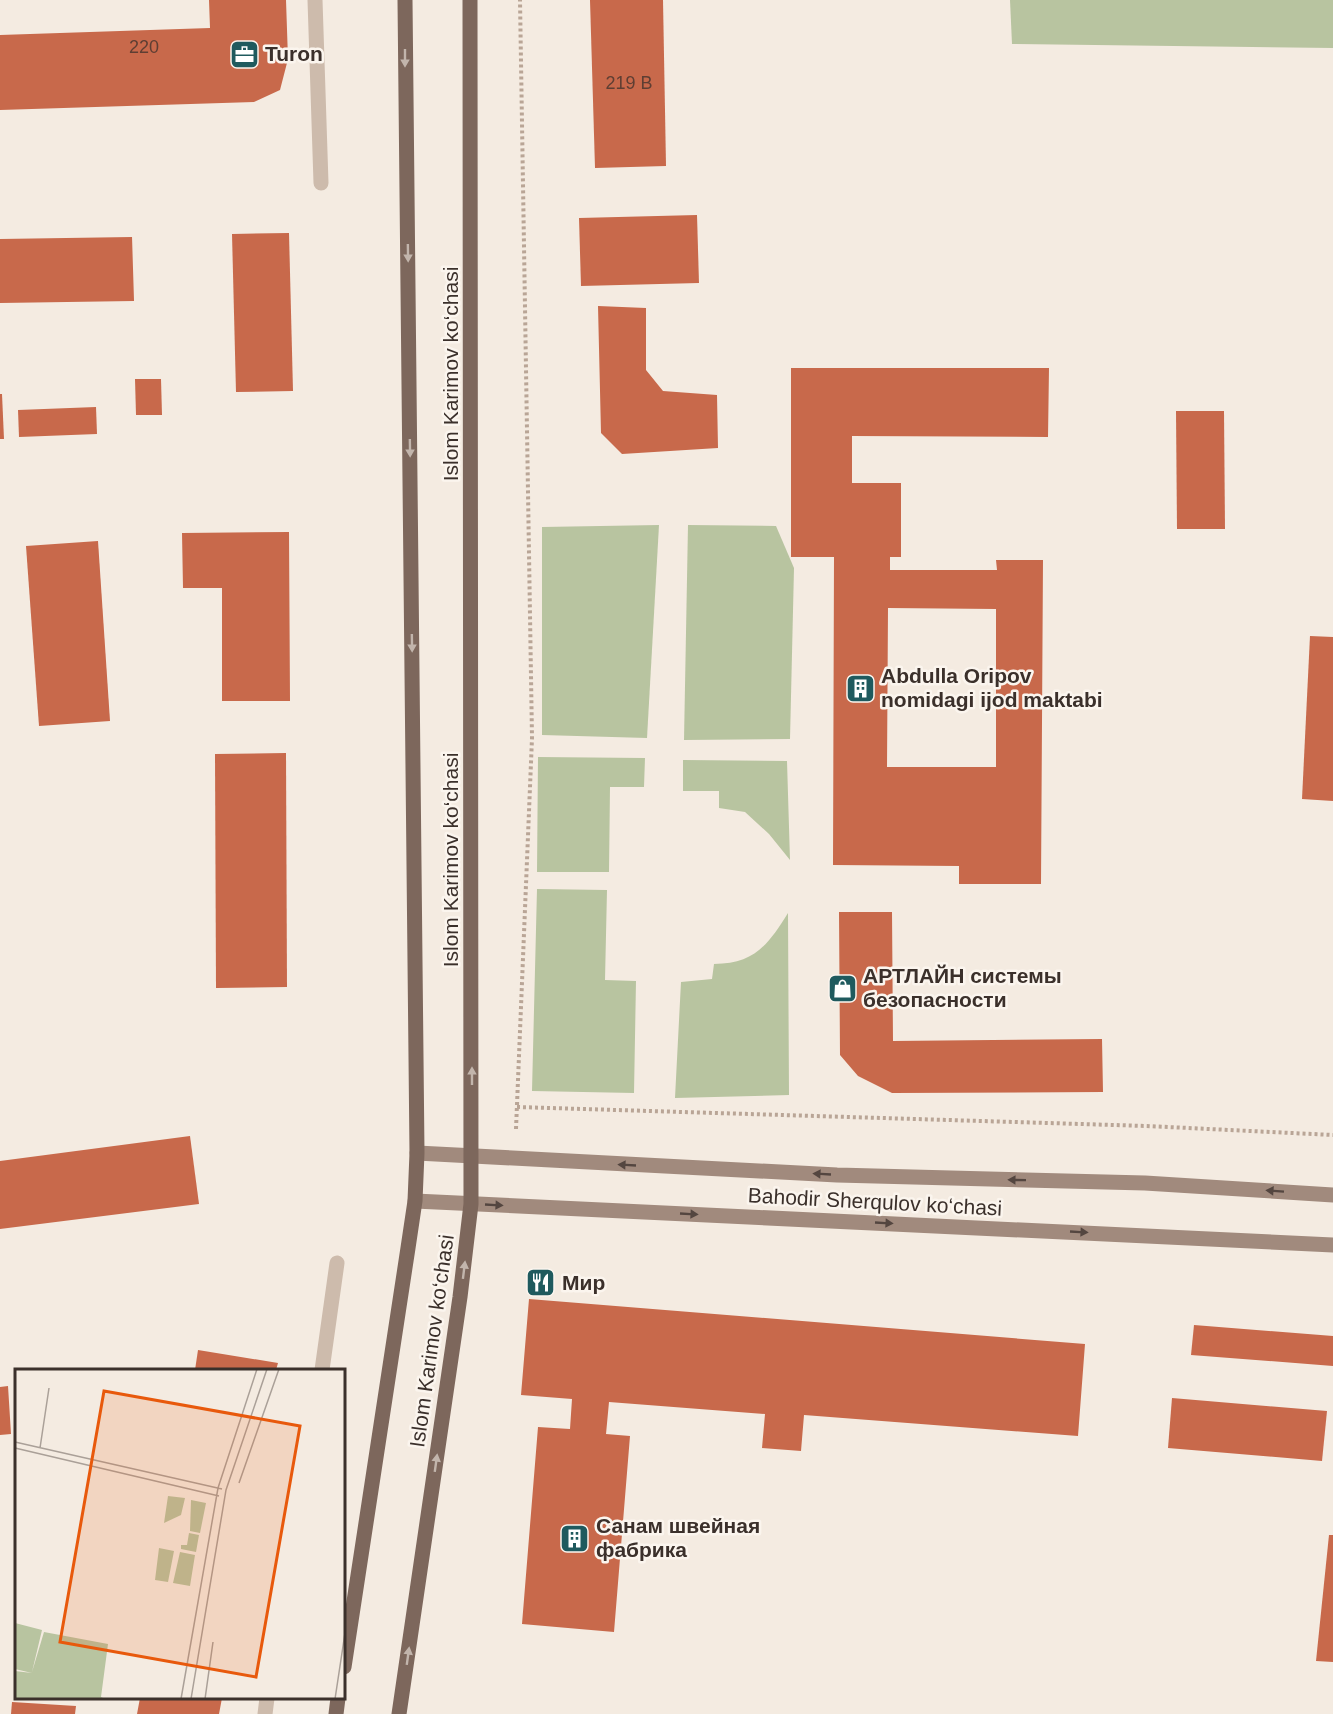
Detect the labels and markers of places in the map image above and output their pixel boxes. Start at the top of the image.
office icon: Turon [228,38,260,70]
place label: Turon [265,42,323,65]
place label: Abdulla Oripov nomidagi ijod maktabi [881,664,1103,711]
building icon: Abdulla Oripov nomidagi ijod maktabi [844,672,876,704]
place label: АРТЛАЙН системы безопасности [863,964,1062,1011]
shop icon: АРТЛАЙН системы безопасности [826,972,858,1004]
restaurant icon: Мир [525,1267,557,1299]
place label: Мир [562,1271,605,1294]
place label: Санам швейная фабрика [596,1514,760,1561]
building icon: Санам швейная фабрика [559,1522,591,1554]

